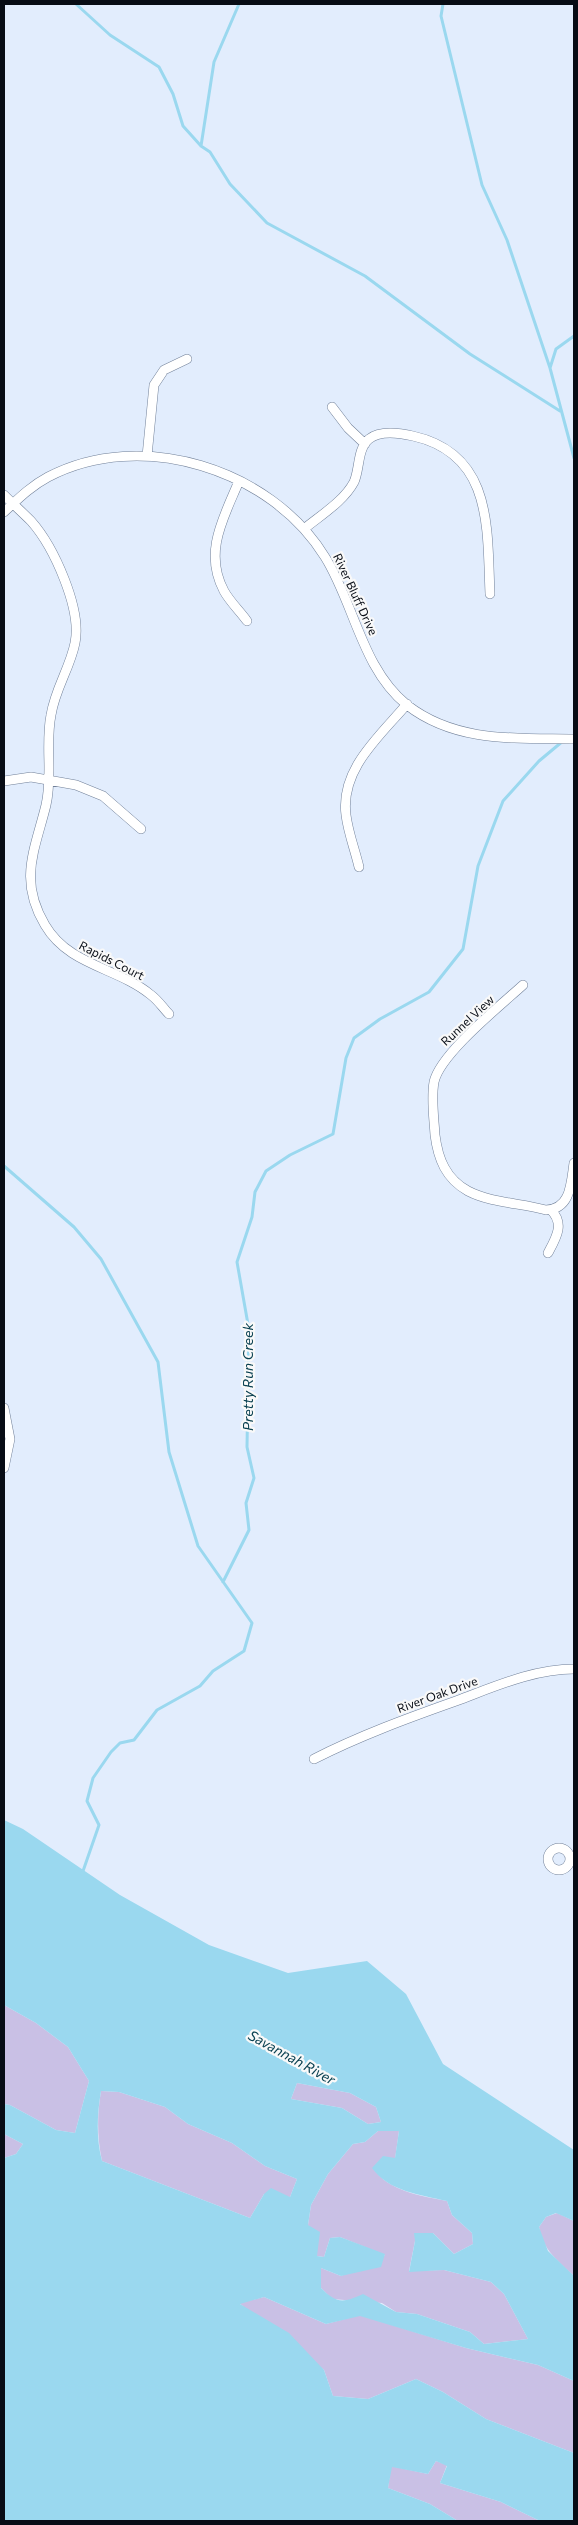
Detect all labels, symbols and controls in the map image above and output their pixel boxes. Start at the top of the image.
street label: River Bluff Drive [331,551,381,637]
street label: Rapids Court [77,938,147,982]
street label: Runnel View [438,992,497,1048]
water label: Pretty Run Creek [239,1323,256,1431]
street label: River Oak Drive [395,1673,479,1715]
water label: Savannah River [246,2026,339,2088]

